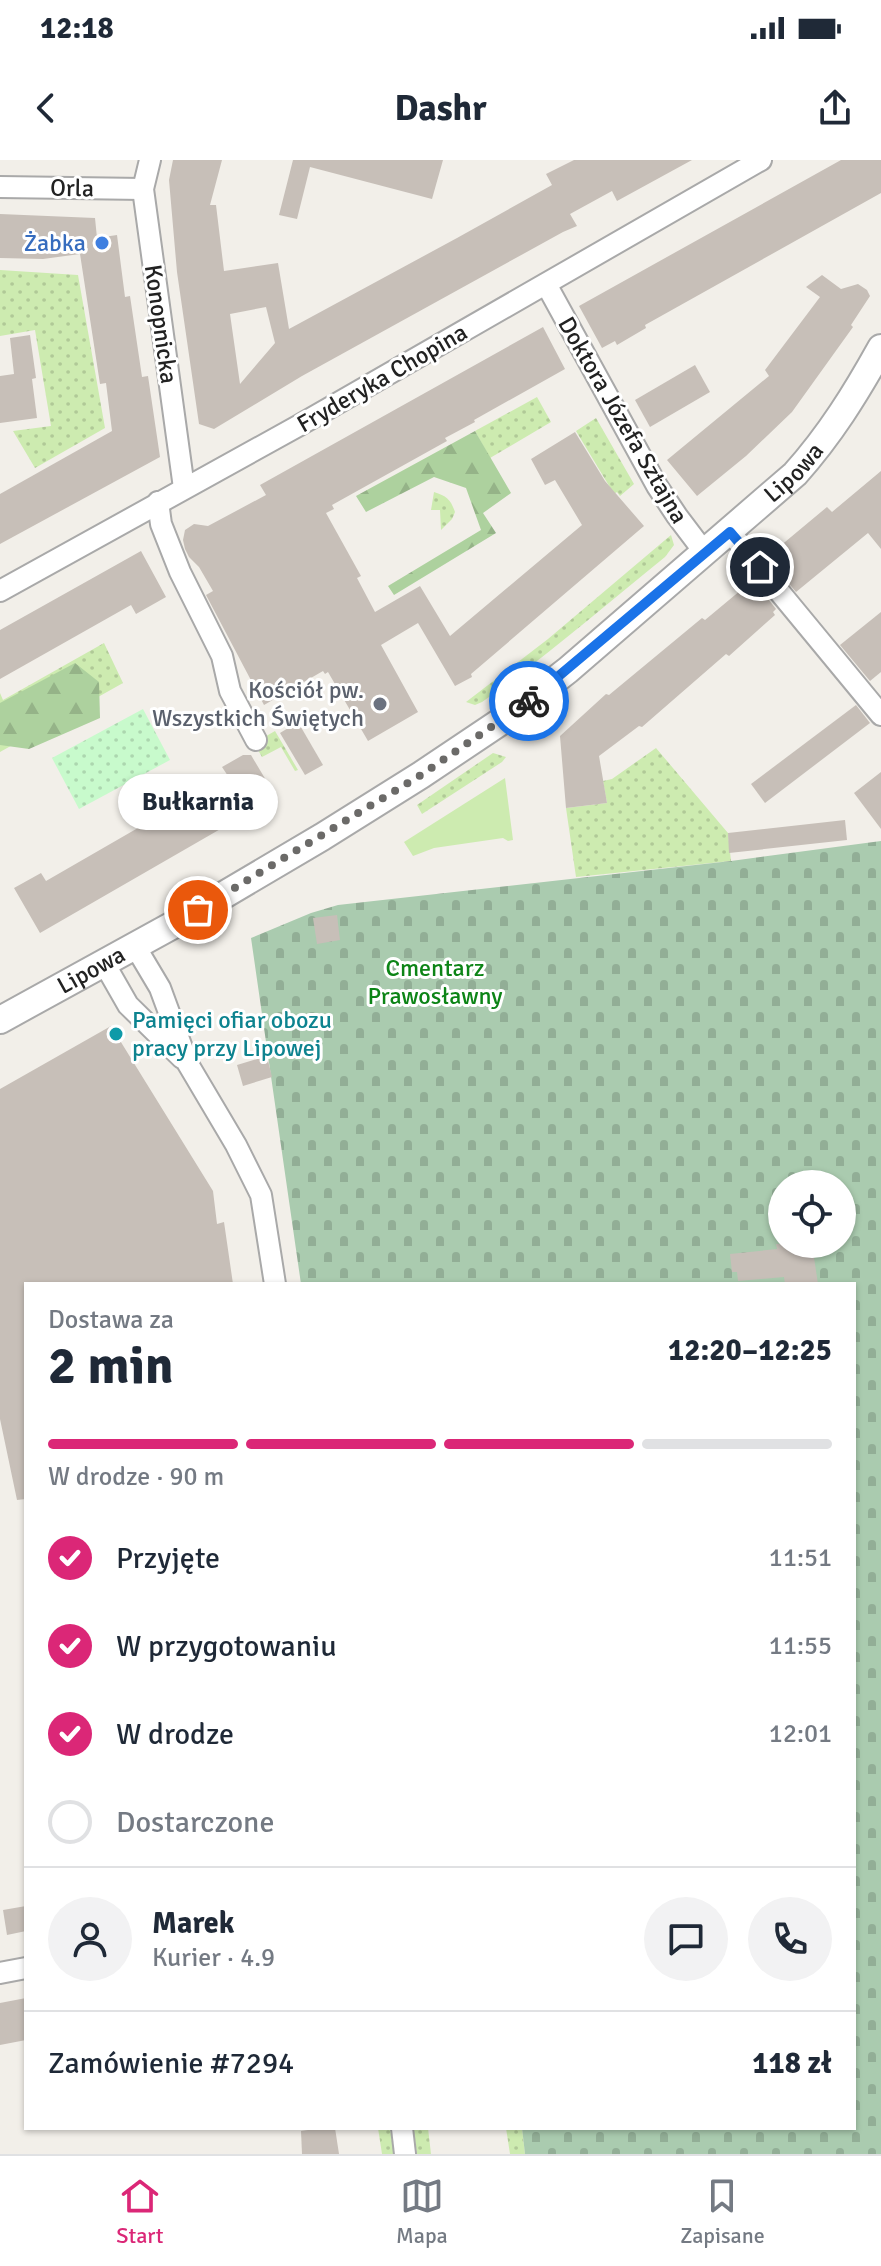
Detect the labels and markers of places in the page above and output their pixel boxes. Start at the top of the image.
place label: Żabka [24,228,86,258]
marker: Żabka [93,234,111,252]
pin [726,533,794,601]
place label: Kościół pw. Wszystkich Świętych [152,675,364,733]
marker: Kościół pw. Wszystkich Świętych [371,695,389,713]
callout: Bułkarnia [118,774,278,830]
pin [164,876,232,944]
place label: Pamięci ofiar obozu pracy przy Lipowej [132,1005,332,1063]
marker: Pamięci ofiar obozu pracy przy Lipowej [107,1025,125,1043]

